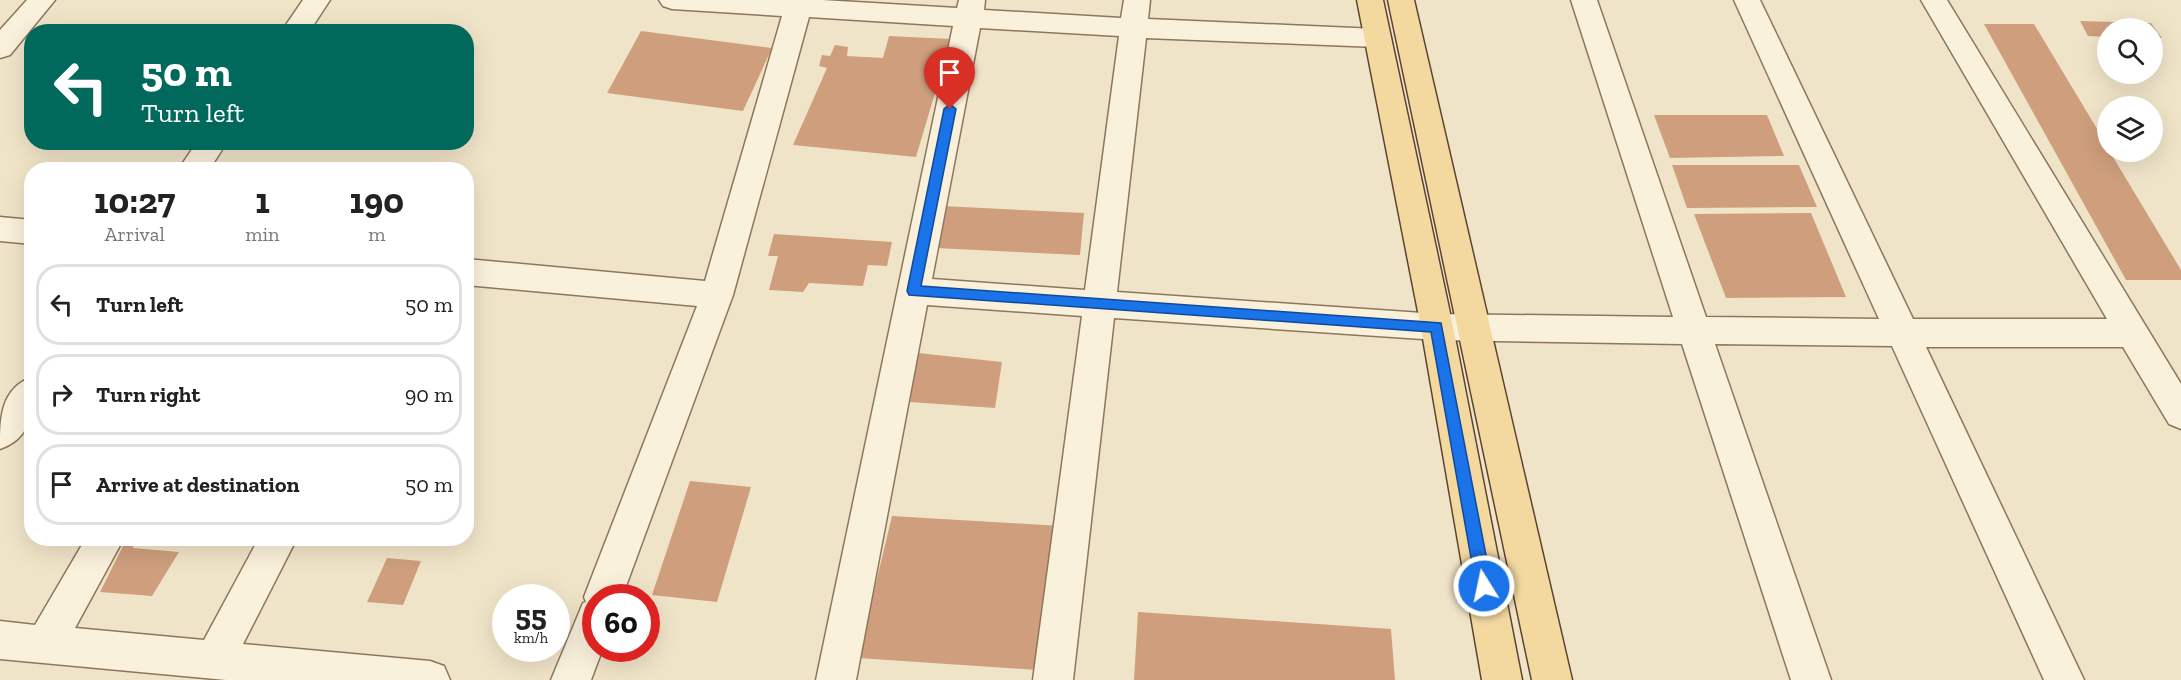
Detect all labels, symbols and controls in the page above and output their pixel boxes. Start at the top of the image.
map controls [2097,18,2163,162]
button: search [2097,18,2163,84]
text: 50 m [141,46,232,97]
pin [924,47,975,109]
icon: left [42,48,120,126]
icon: arrive [933,56,966,89]
button: layers [2097,96,2163,162]
text: Turn left [141,97,244,129]
text: 10:27 [94,179,175,222]
text: 1 [255,179,270,222]
text: 190 [350,179,404,222]
text: Arrival [104,222,165,246]
text: min [245,222,280,246]
text: m [368,222,385,246]
icon: left [45,288,78,321]
text: Turn left [96,291,183,318]
text: 50 m [405,291,453,318]
icon: right [45,378,78,411]
text: Turn right [96,381,200,408]
text: 90 m [405,381,453,408]
icon: arrive [45,468,78,501]
text: Arrive at destination [96,471,299,498]
text: 50 m [405,471,453,498]
position arrow [1452,554,1516,618]
speed limit sign: 60 [582,584,660,662]
text: 55 [515,598,547,634]
text: km/h [514,629,548,647]

